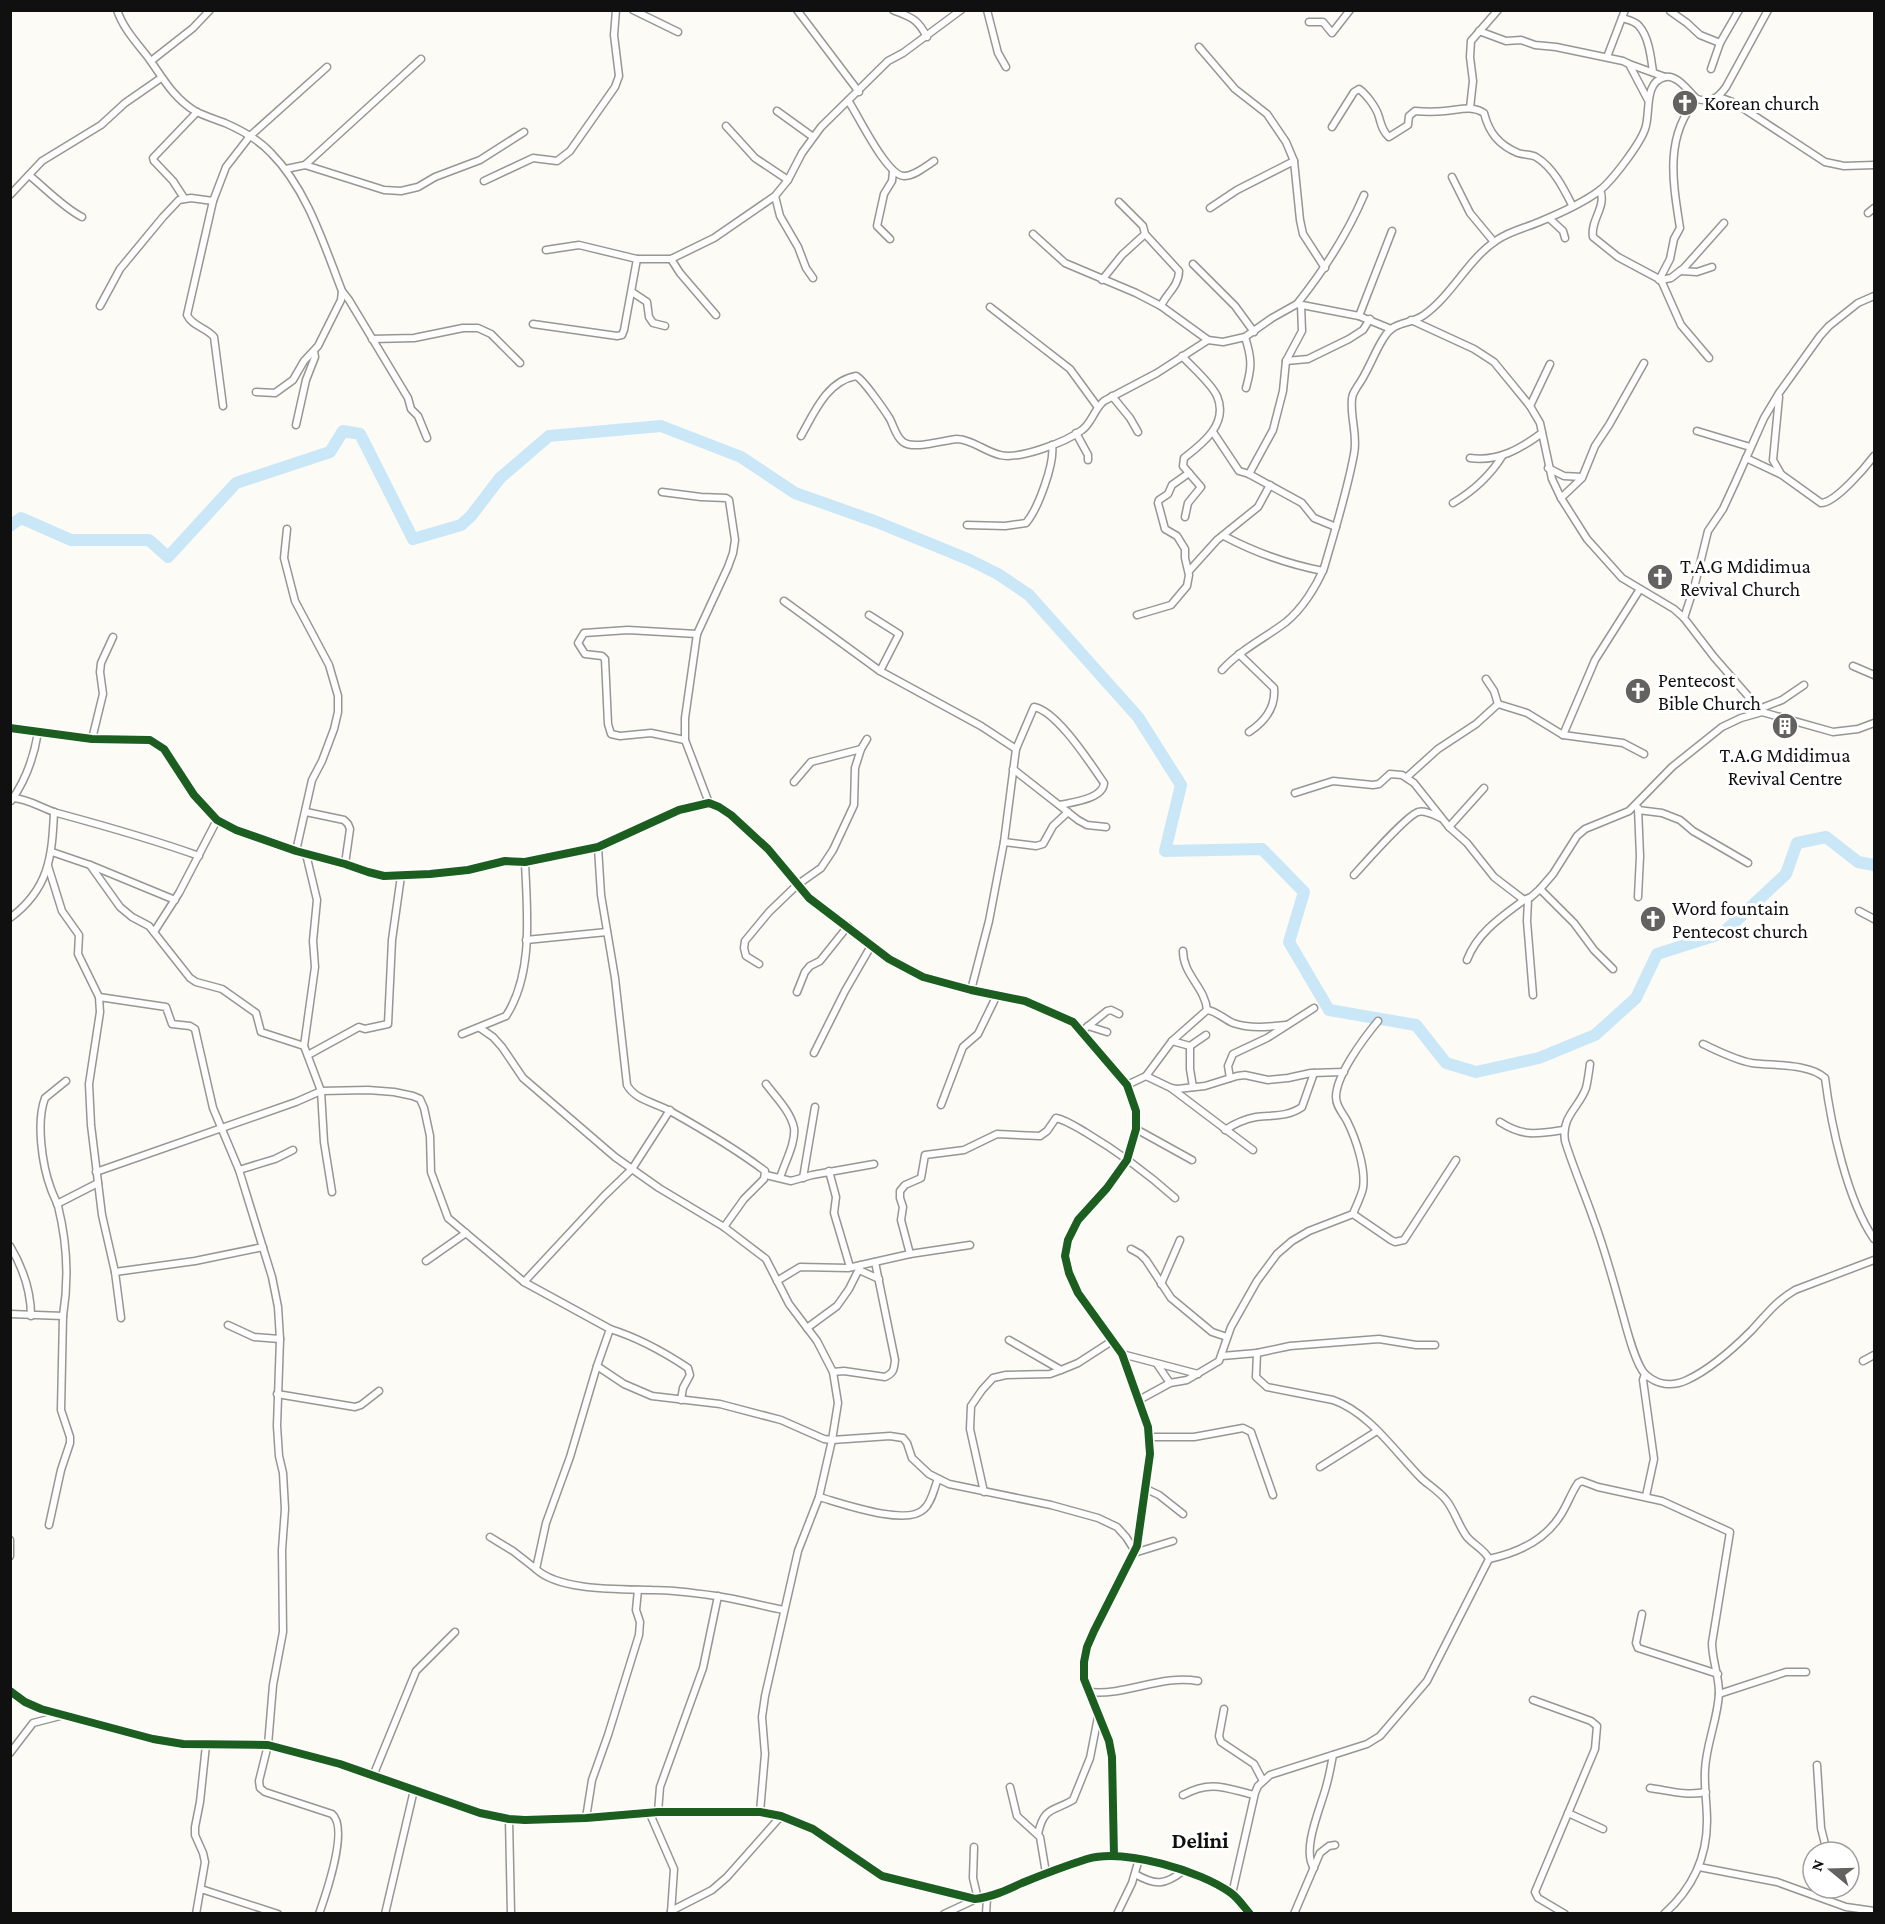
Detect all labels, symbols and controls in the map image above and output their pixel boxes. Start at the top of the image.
church icon: Korean church [1670,88,1700,118]
place label: Korean church [1704,92,1820,114]
place label: T.A.G Mdidimua Revival Church [1680,555,1811,600]
church icon: T.A.G Mdidimua Revival Church [1645,562,1675,592]
place label: Pentecost Bible Church [1658,669,1761,714]
church icon: Pentecost Bible Church [1623,676,1653,706]
building icon: T.A.G Mdidimua Revival Centre [1770,711,1800,741]
place label: T.A.G Mdidimua Revival Centre [1720,744,1850,789]
place label: Word fountain Pentecost church [1672,897,1808,942]
church icon: Word fountain Pentecost church [1638,904,1668,934]
district label: Delini [1171,1828,1229,1853]
north arrow [1801,1840,1861,1900]
text: N [1807,1857,1827,1873]

